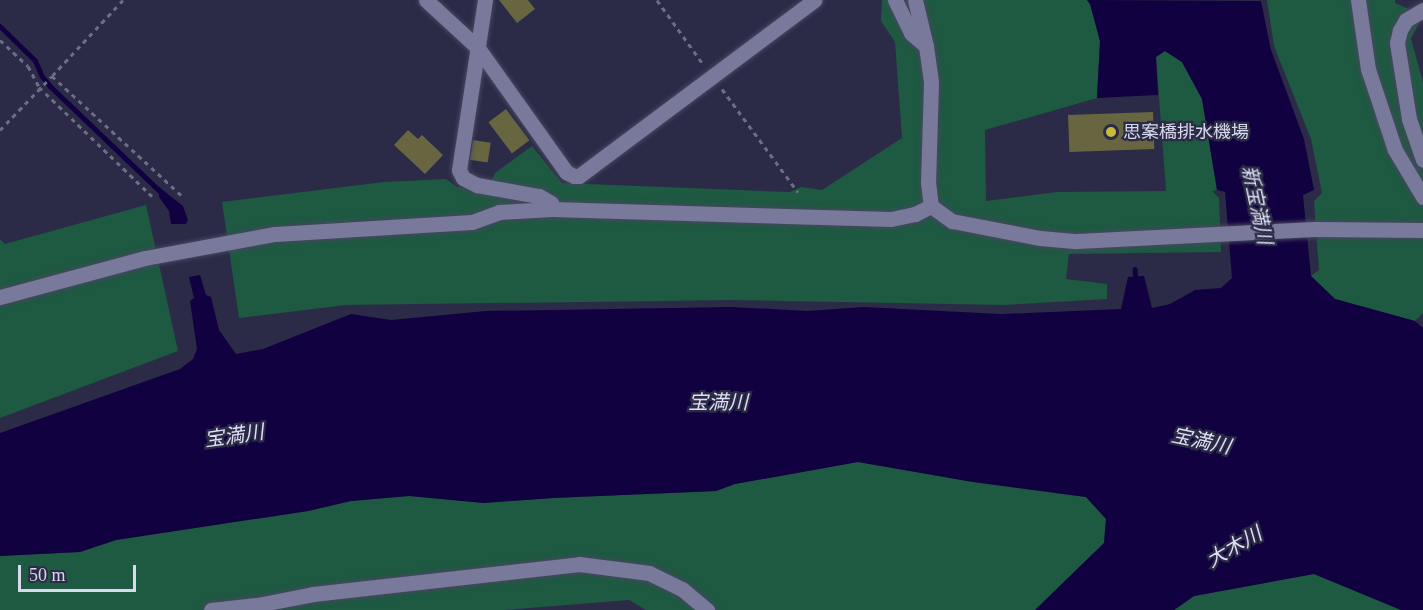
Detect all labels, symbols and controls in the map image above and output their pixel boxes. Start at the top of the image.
place label: 思案橋排水機場 [1123,121,1249,143]
marker: 思案橋排水機場 [1104,125,1118,139]
water label: 新宝満川 [1237,163,1277,247]
water label: 宝満川 [688,390,748,414]
water label: 宝満川 [203,420,265,452]
water label: 宝満川 [1169,423,1233,459]
water label: 大木川 [1202,522,1266,572]
scale bar [21,553,140,591]
text: 50 m [29,565,66,585]

